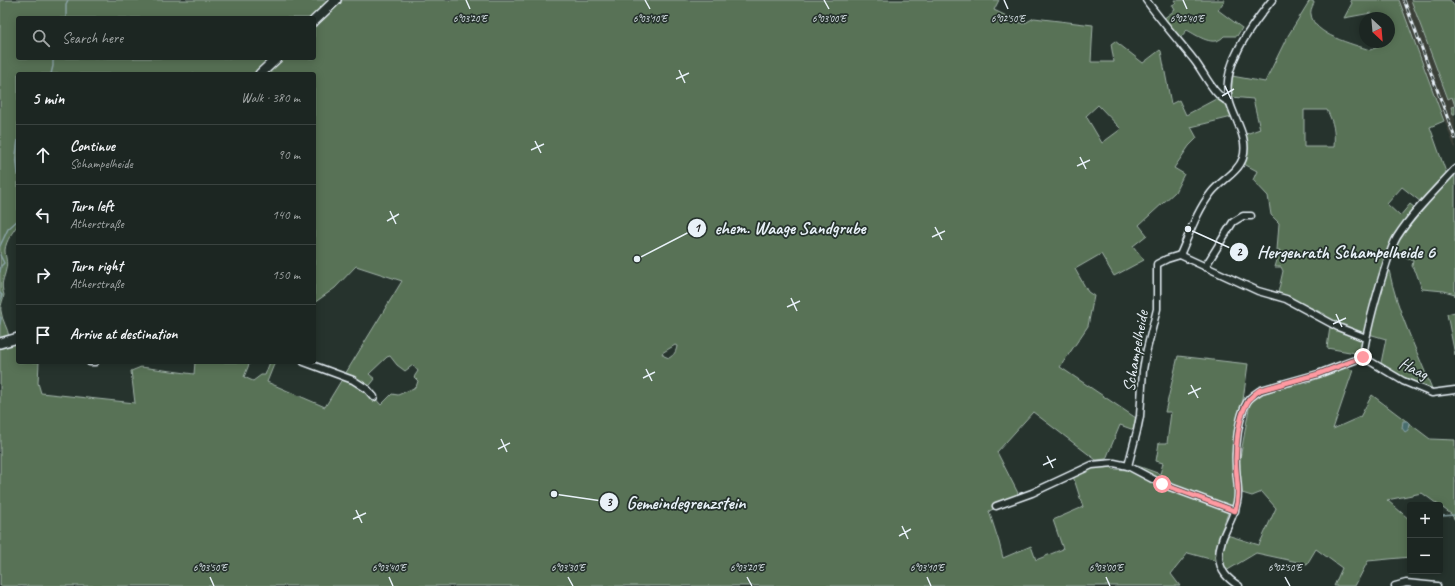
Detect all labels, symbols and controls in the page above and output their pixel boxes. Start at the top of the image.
text: 6°03'20"E [453,12,489,25]
text: 6°03'10"E [633,12,669,25]
text: 6°03'00"E [812,12,848,25]
text: 6°02'50"E [991,12,1027,25]
text: 6°02'40"E [1170,12,1206,25]
north arrow [1359,12,1395,48]
search box [16,16,316,60]
icon: search [30,27,52,49]
text: Search here [62,29,123,48]
text: 5 min [32,88,64,109]
text: Walk · 380 m [241,90,300,106]
text: Continue [70,137,115,156]
icon: ahead [32,144,54,166]
text: 90 m [278,147,300,163]
text: Schampelheide [70,156,133,172]
text: Turn left [70,197,113,216]
icon: left [32,204,54,226]
text: 140 m [272,207,300,223]
callout: ehem. Waage Sandgrube [687,213,873,243]
text: Atherstraße [70,216,124,232]
text: ehem. Waage Sandgrube [715,217,867,239]
text: 1 [694,220,701,236]
callout: Hergenrath Schampelheide 6 [1229,237,1443,267]
text: Hergenrath Schampelheide 6 [1257,241,1437,263]
text: 2 [1236,244,1243,260]
text: Turn right [70,257,123,276]
icon: right [32,264,54,286]
text: 150 m [272,267,300,283]
text: Atherstraße [70,276,124,292]
street label: Schampelheide [1118,307,1153,393]
icon: arrive [32,324,54,346]
text: Arrive at destination [70,325,177,344]
route end [1354,348,1372,366]
street label: Haag [1396,352,1433,385]
route start [1153,475,1171,493]
callout: Gemeindegrenzstein [599,487,754,517]
text: Gemeindegrenzstein [626,492,746,514]
text: 3 [606,494,613,510]
map controls [1407,502,1443,574]
button: + [1407,502,1443,538]
button: − [1407,538,1443,574]
text: 6°03'50"E [193,561,229,574]
text: 6°03'40"E [372,561,408,574]
text: 6°03'30"E [551,561,587,574]
text: 6°03'20"E [730,561,766,574]
text: 6°03'10"E [910,561,946,574]
text: 6°03'00"E [1089,561,1125,574]
text: 6°02'50"E [1268,561,1304,574]

